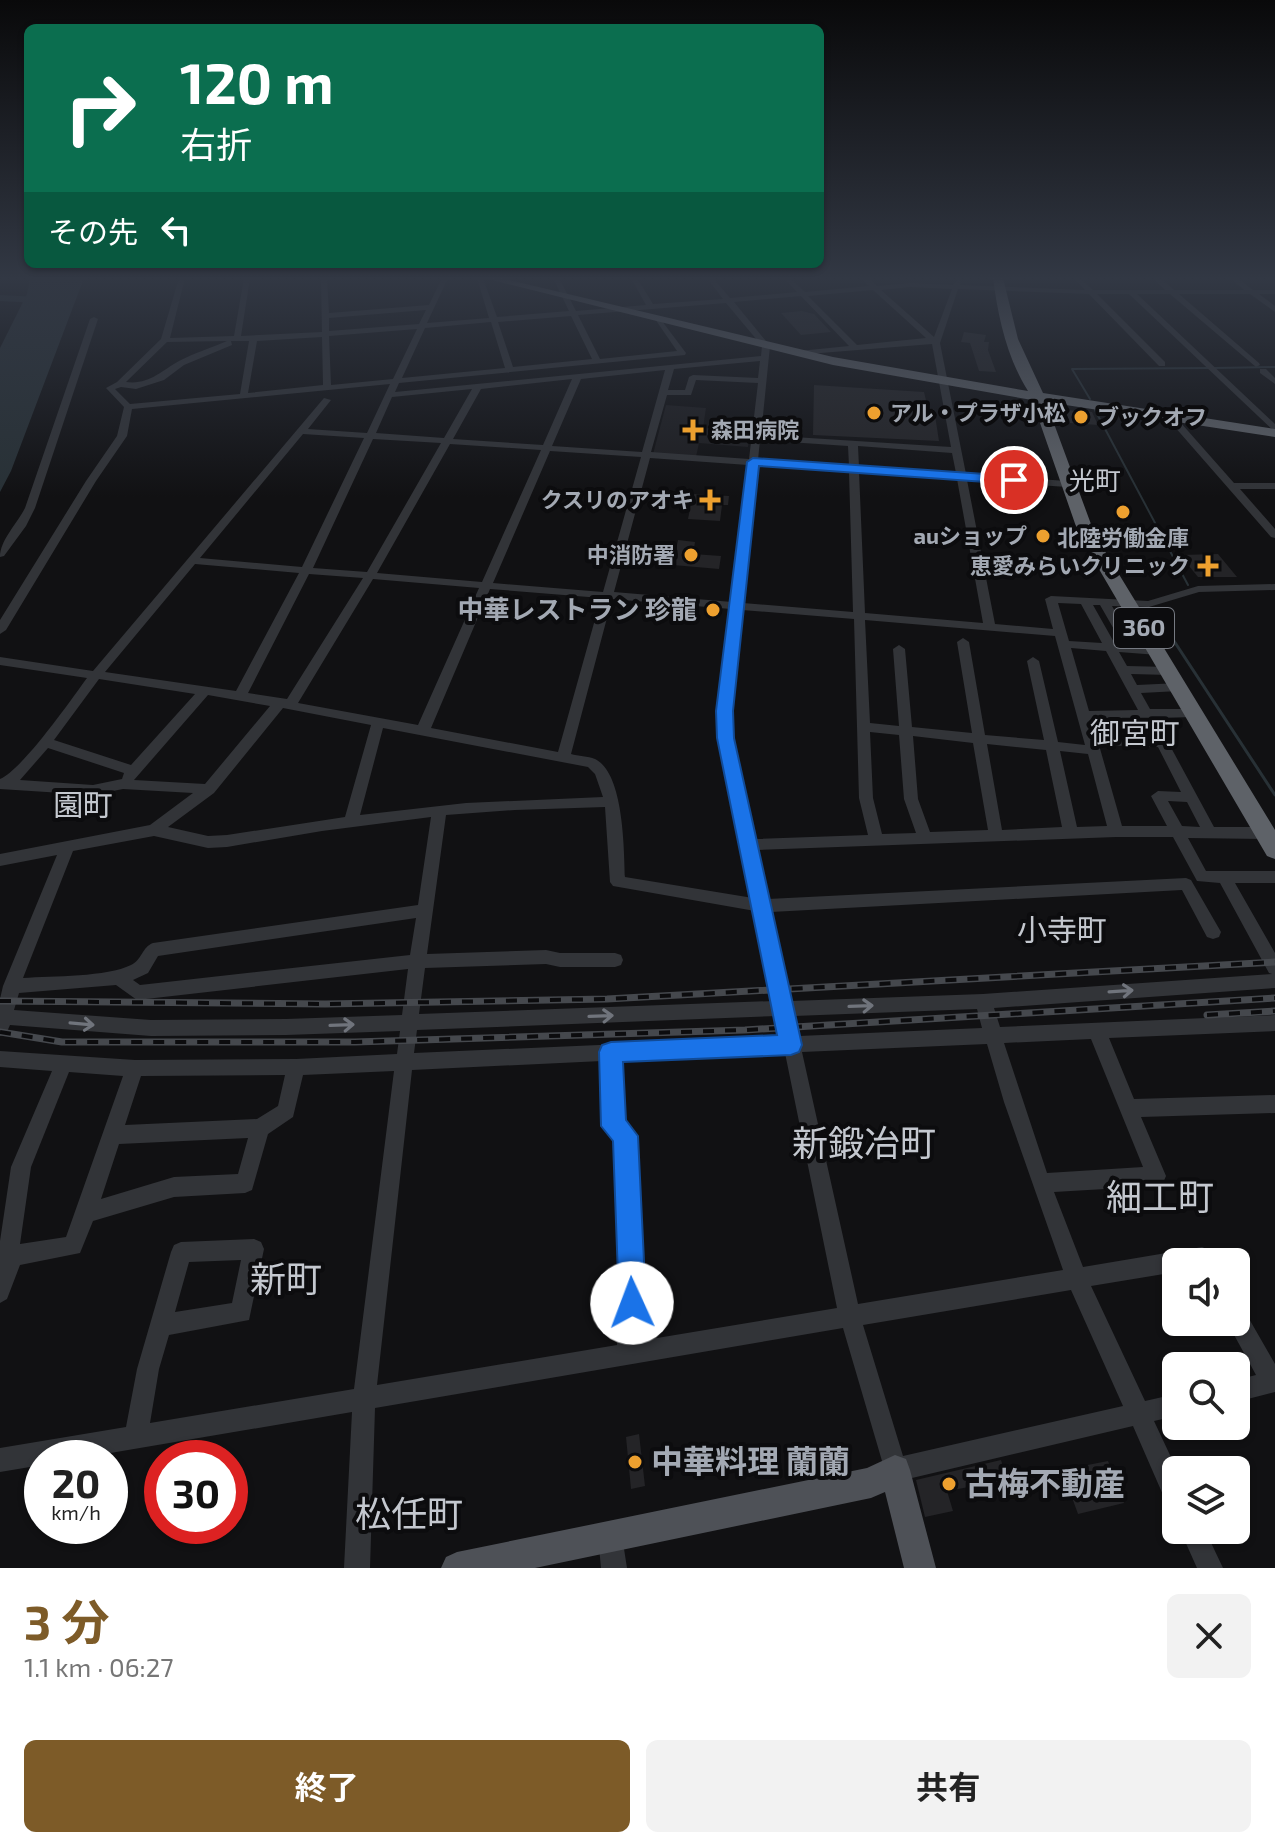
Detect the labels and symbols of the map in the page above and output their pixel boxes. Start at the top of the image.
place label: アル・プラザ小松 [890,399,1066,425]
place label: ブックオフ [1097,403,1207,429]
marker: アル・プラザ小松 [865,404,883,422]
marker: ブックオフ [1072,408,1090,426]
place label: 森田病院 [711,416,799,442]
marker: 森田病院 [682,419,704,441]
pin [980,446,1048,514]
district label: 光町 [1069,464,1121,495]
place label: クスリのアオキ [541,486,694,512]
marker: クスリのアオキ [701,491,719,509]
marker: 北陸労働金庫 [1114,503,1132,521]
place label: auショップ [913,522,1027,548]
place label: 北陸労働金庫 [1057,524,1189,550]
marker: auショップ [1034,527,1052,545]
place label: 中消防署 [587,541,675,567]
marker: 中消防署 [682,546,700,564]
place label: 恵愛みらいクリニック [970,552,1190,578]
marker: 恵愛みらいクリニック [1197,555,1219,577]
place label: 中華レストラン 珍龍 [457,593,697,624]
marker: 中華レストラン 珍龍 [704,601,722,619]
road number: 360 [1114,608,1174,648]
district label: 御宮町 [1090,714,1180,750]
district label: 園町 [53,786,113,822]
district label: 小寺町 [1017,911,1107,947]
one-way arrow [1107,983,1134,998]
one-way arrow [847,998,874,1013]
one-way arrow [587,1008,614,1023]
one-way arrow [68,1016,95,1031]
one-way arrow [328,1018,355,1033]
district label: 新鍛冶町 [792,1120,936,1163]
district label: 細工町 [1106,1174,1214,1217]
district label: 新町 [250,1256,322,1299]
position arrow [590,1261,674,1345]
speed limit sign: 30 [144,1440,248,1544]
place label: 中華料理 蘭蘭 [651,1441,850,1479]
marker: 中華料理 蘭蘭 [626,1453,644,1471]
place label: 古梅不動産 [965,1463,1125,1501]
marker: 古梅不動産 [940,1475,958,1493]
district label: 松任町 [355,1491,463,1534]

